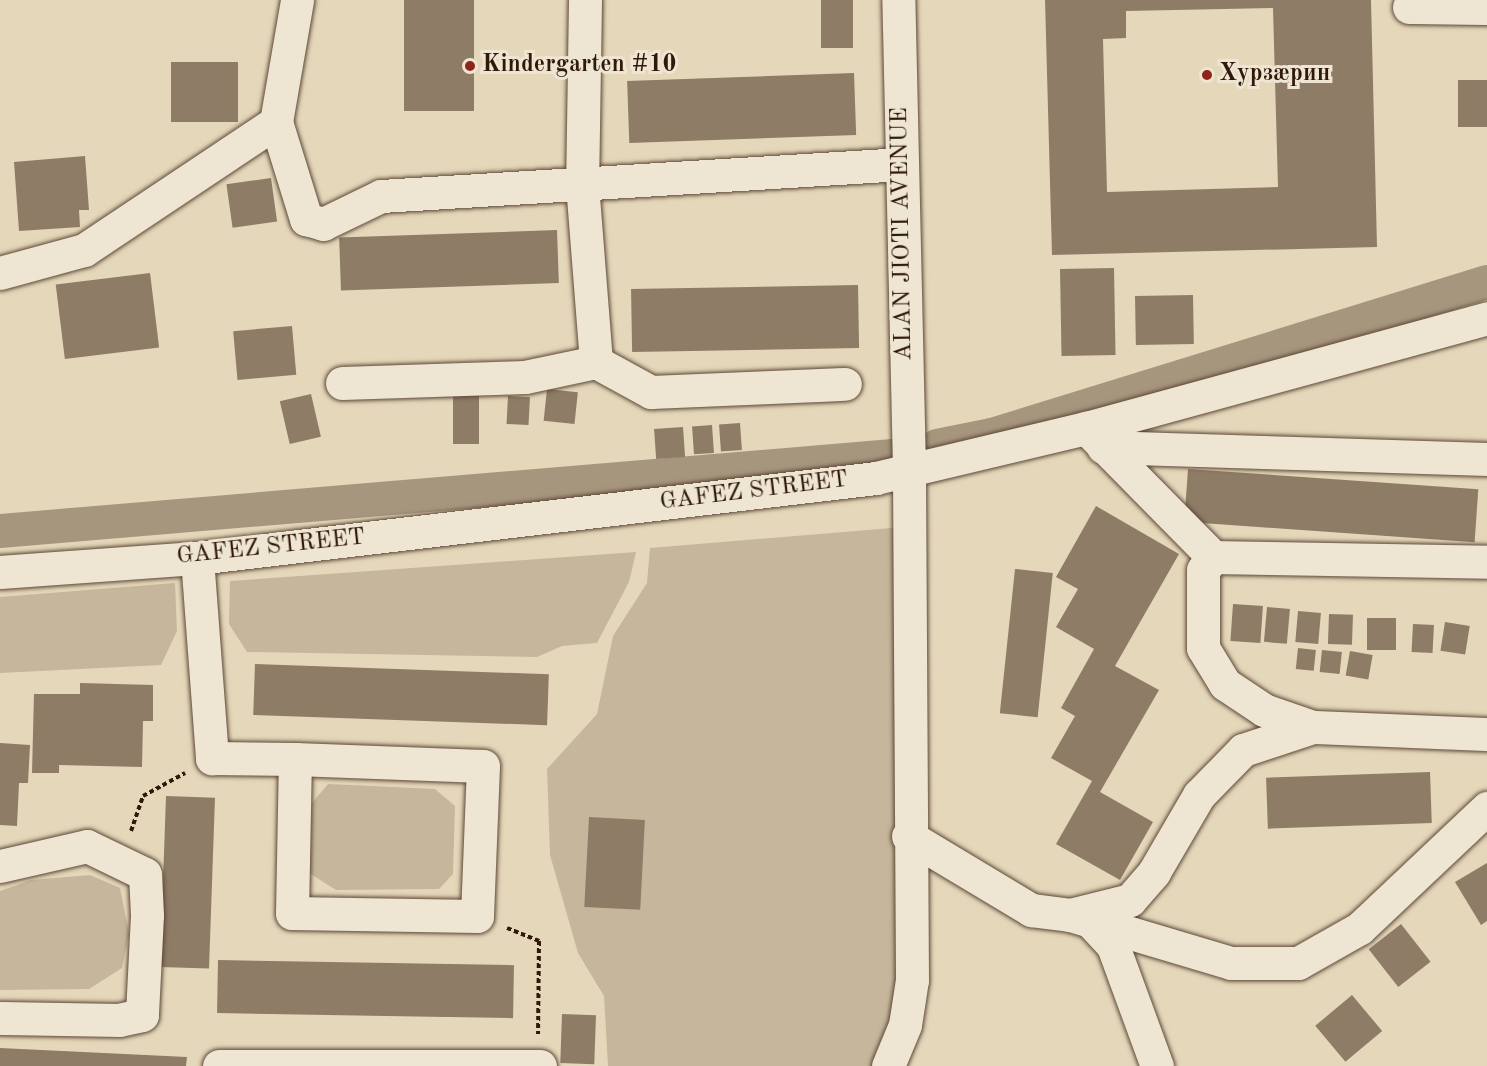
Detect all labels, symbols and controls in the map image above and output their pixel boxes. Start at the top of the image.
place label: Kindergarten #10 [482,52,677,80]
marker: Kindergarten #10 [463,59,477,73]
place label: Хурзæрин [1219,61,1330,89]
marker: Хурзæрин [1200,68,1214,82]
street label: ALAN JIOTI AVENUE [886,107,920,361]
street label: GAFEZ STREET [658,466,850,518]
street label: GAFEZ STREET [175,524,367,572]

